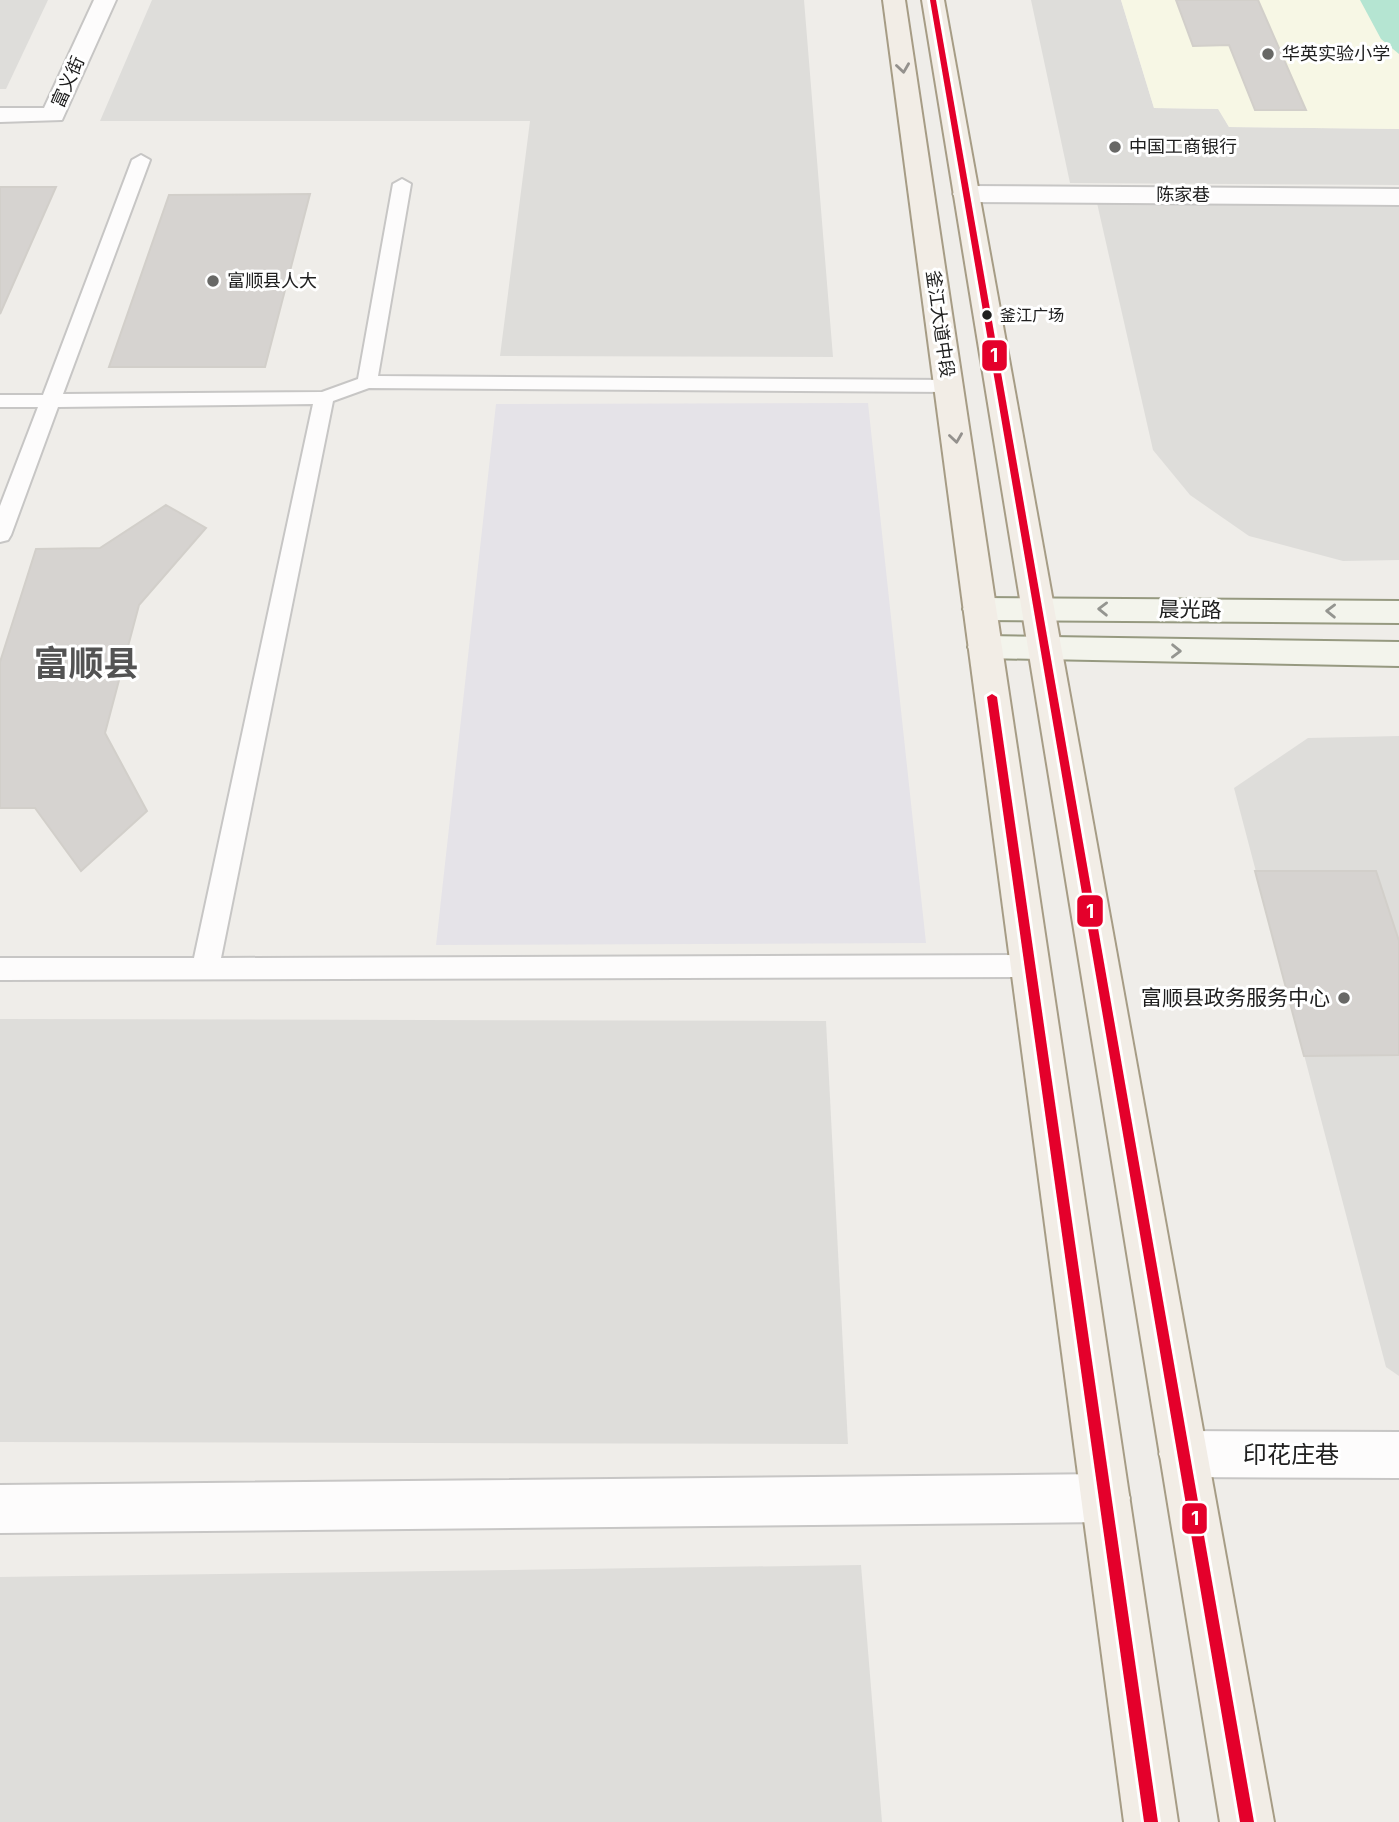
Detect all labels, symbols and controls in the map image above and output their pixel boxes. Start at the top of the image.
place label: 华英实验小学 [1282,43,1390,64]
marker: 华英实验小学 [1260,46,1276,62]
street label: 富义街 [47,53,88,111]
one-way arrow [896,62,911,73]
place label: 中国工商银行 [1129,136,1237,157]
marker: 中国工商银行 [1107,139,1123,155]
street label: 陈家巷 [1156,184,1210,205]
street label: 釜江大道中段 [923,269,958,379]
place label: 富顺县人大 [227,270,317,291]
marker: 富顺县人大 [205,273,221,289]
place label: 釜江广场 [1000,305,1064,325]
marker: 釜江广场 [980,308,994,322]
line badge: 1 [981,339,1008,372]
text: 1 [990,344,998,367]
one-way arrow [948,433,963,444]
street label: 晨光路 [1158,596,1222,623]
one-way arrow [1098,601,1108,617]
one-way arrow [1325,604,1336,619]
district label: 富顺县 [33,642,139,684]
one-way arrow [1171,643,1182,658]
line badge: 1 [1076,894,1104,928]
text: 1 [1086,900,1094,923]
place label: 富顺县政务服务中心 [1141,985,1330,1010]
marker: 富顺县政务服务中心 [1336,990,1352,1006]
street label: 印花庄巷 [1243,1440,1339,1469]
line badge: 1 [1181,1502,1208,1535]
text: 1 [1191,1507,1199,1530]

